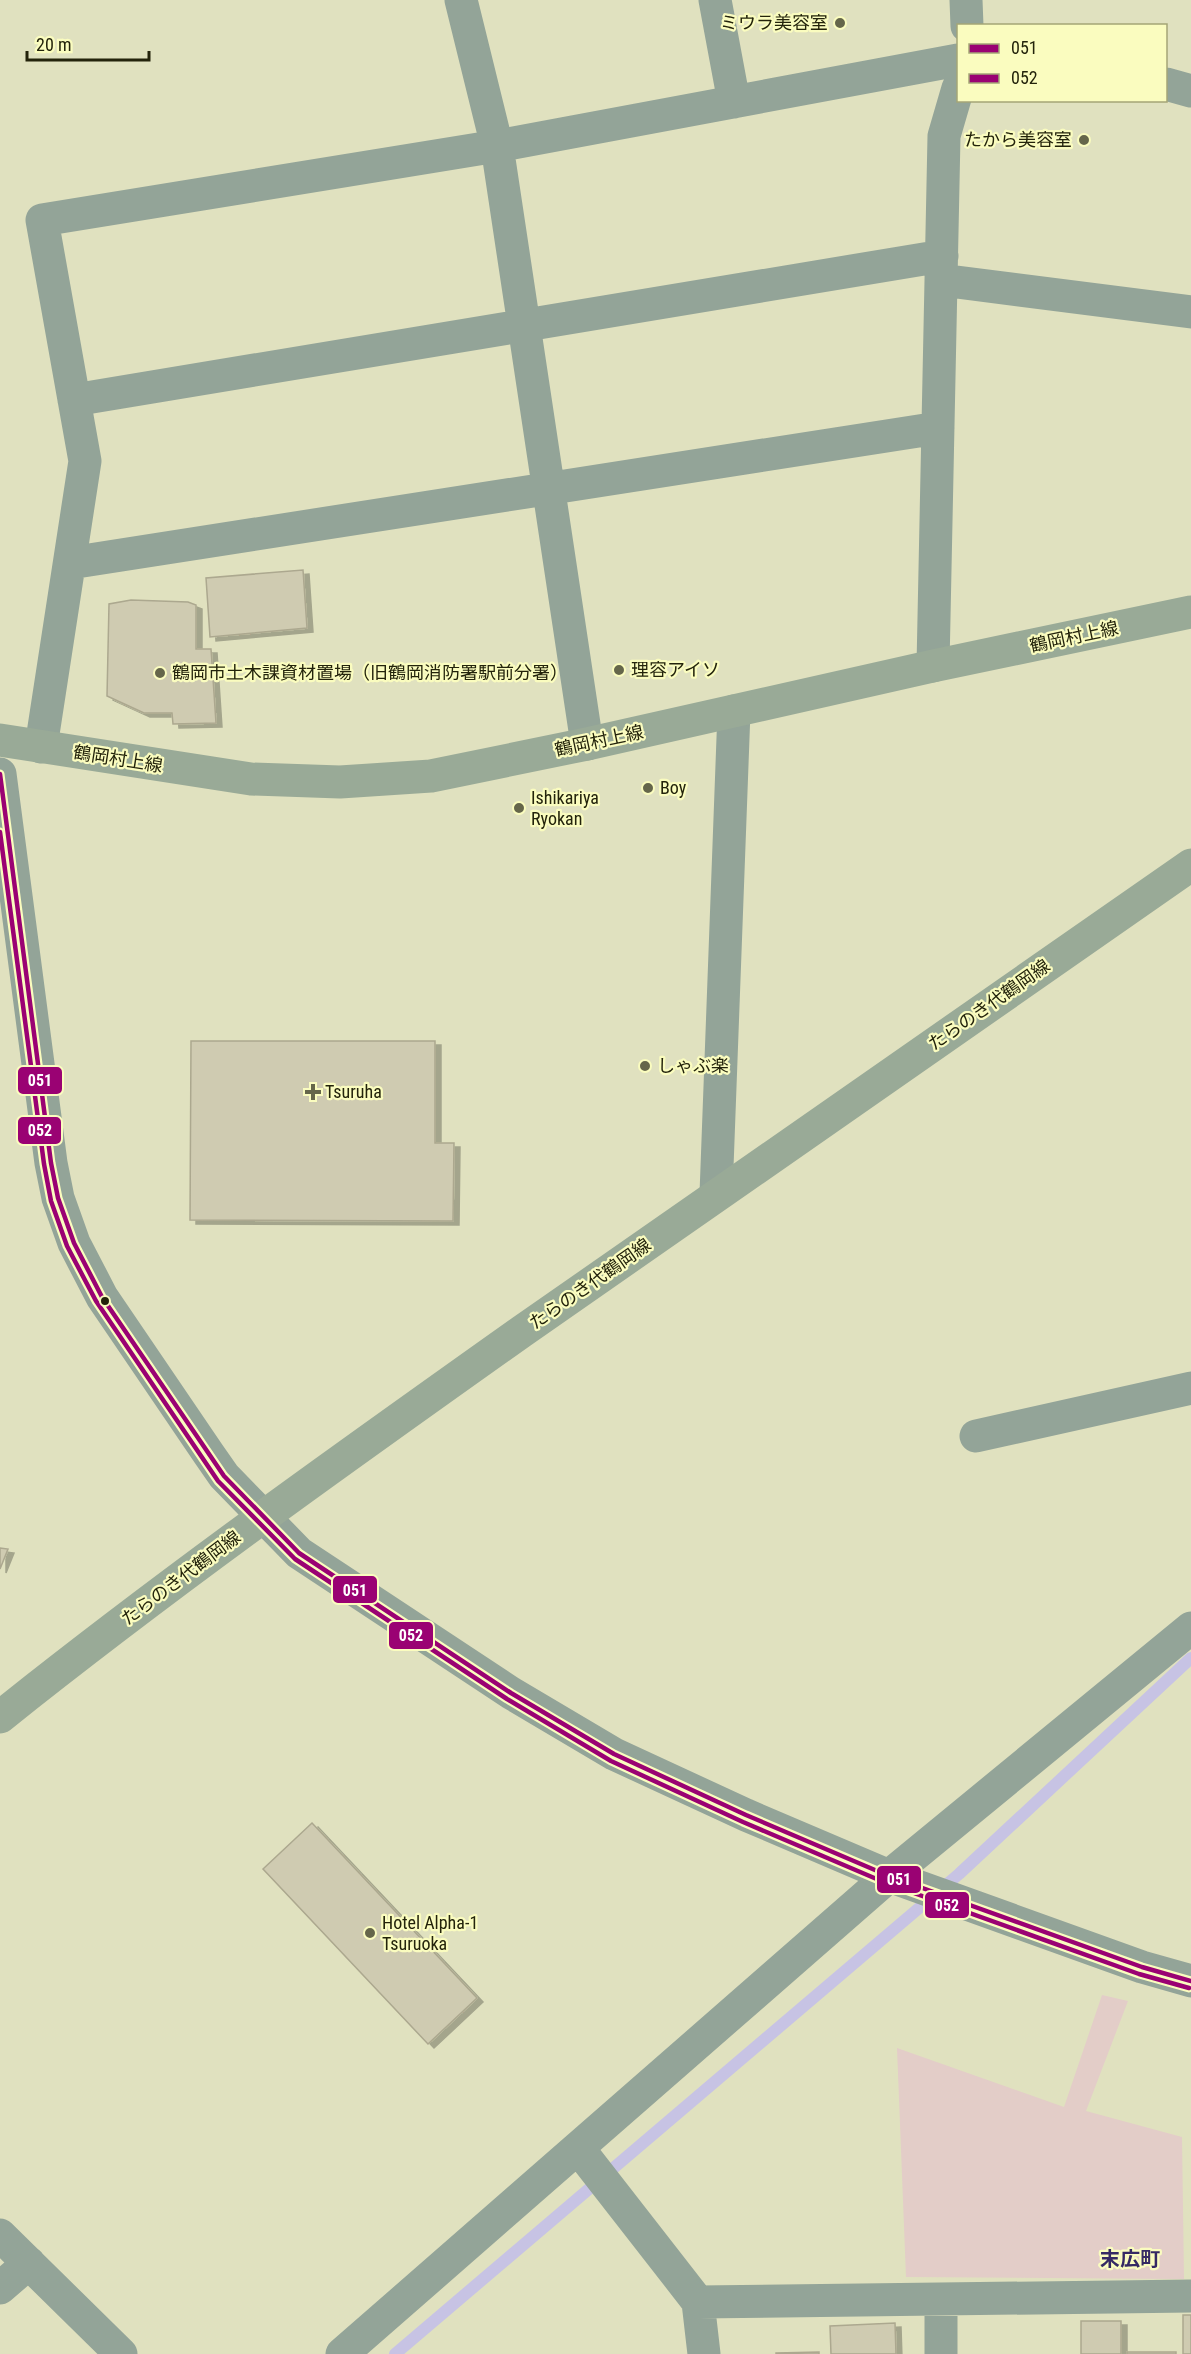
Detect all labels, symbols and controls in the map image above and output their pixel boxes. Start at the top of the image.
place label: ミウラ美容室 [720,12,828,33]
marker: ミウラ美容室 [833,16,847,30]
scale bar [27,24,148,62]
legend [957,24,1167,102]
text: 20 m [36,34,71,55]
text: 051 [1011,37,1038,58]
text: 052 [1011,67,1038,88]
place label: たから美容室 [964,129,1072,150]
marker: たから美容室 [1077,133,1091,147]
street label: 鶴岡村上線 [1028,617,1120,656]
place label: 理容アイソ [631,659,720,680]
place label: 鶴岡市土木課資材置場（旧鶴岡消防署駅前分署） [172,662,568,683]
marker: 理容アイソ [612,663,626,677]
marker: 鶴岡市土木課資材置場（旧鶴岡消防署駅前分署） [153,666,167,680]
street label: 鶴岡村上線 [553,721,645,760]
street label: 鶴岡村上線 [72,741,164,776]
place label: Boy [660,777,687,798]
marker: Boy [641,781,655,795]
place label: Ishikariya Ryokan [531,787,599,829]
marker: Ishikariya Ryokan [512,801,526,815]
street label: たらのき代鶴岡線 [924,955,1053,1054]
place label: しゃぶ楽 [657,1055,729,1076]
marker: しゃぶ楽 [638,1059,652,1073]
line badge: 051 [17,1066,63,1095]
text: 051 [28,1071,52,1090]
place label: Tsuruha [325,1081,382,1102]
marker: Tsuruha [306,1085,320,1099]
line badge: 052 [17,1116,62,1145]
text: 052 [28,1121,52,1140]
street label: たらのき代鶴岡線 [525,1234,654,1333]
unlabelled marker [99,1295,111,1307]
street label: たらのき代鶴岡線 [117,1526,244,1629]
line badge: 051 [332,1575,378,1604]
text: 051 [343,1581,367,1600]
line badge: 052 [388,1621,434,1650]
text: 052 [399,1626,423,1645]
line badge: 051 [876,1865,922,1894]
text: 051 [887,1870,911,1889]
line badge: 052 [924,1891,970,1919]
text: 052 [935,1896,959,1915]
place label: Hotel Alpha-1 Tsuruoka [382,1912,478,1954]
marker: Hotel Alpha-1 Tsuruoka [363,1926,377,1940]
district label: 末広町 [1100,2247,1160,2271]

